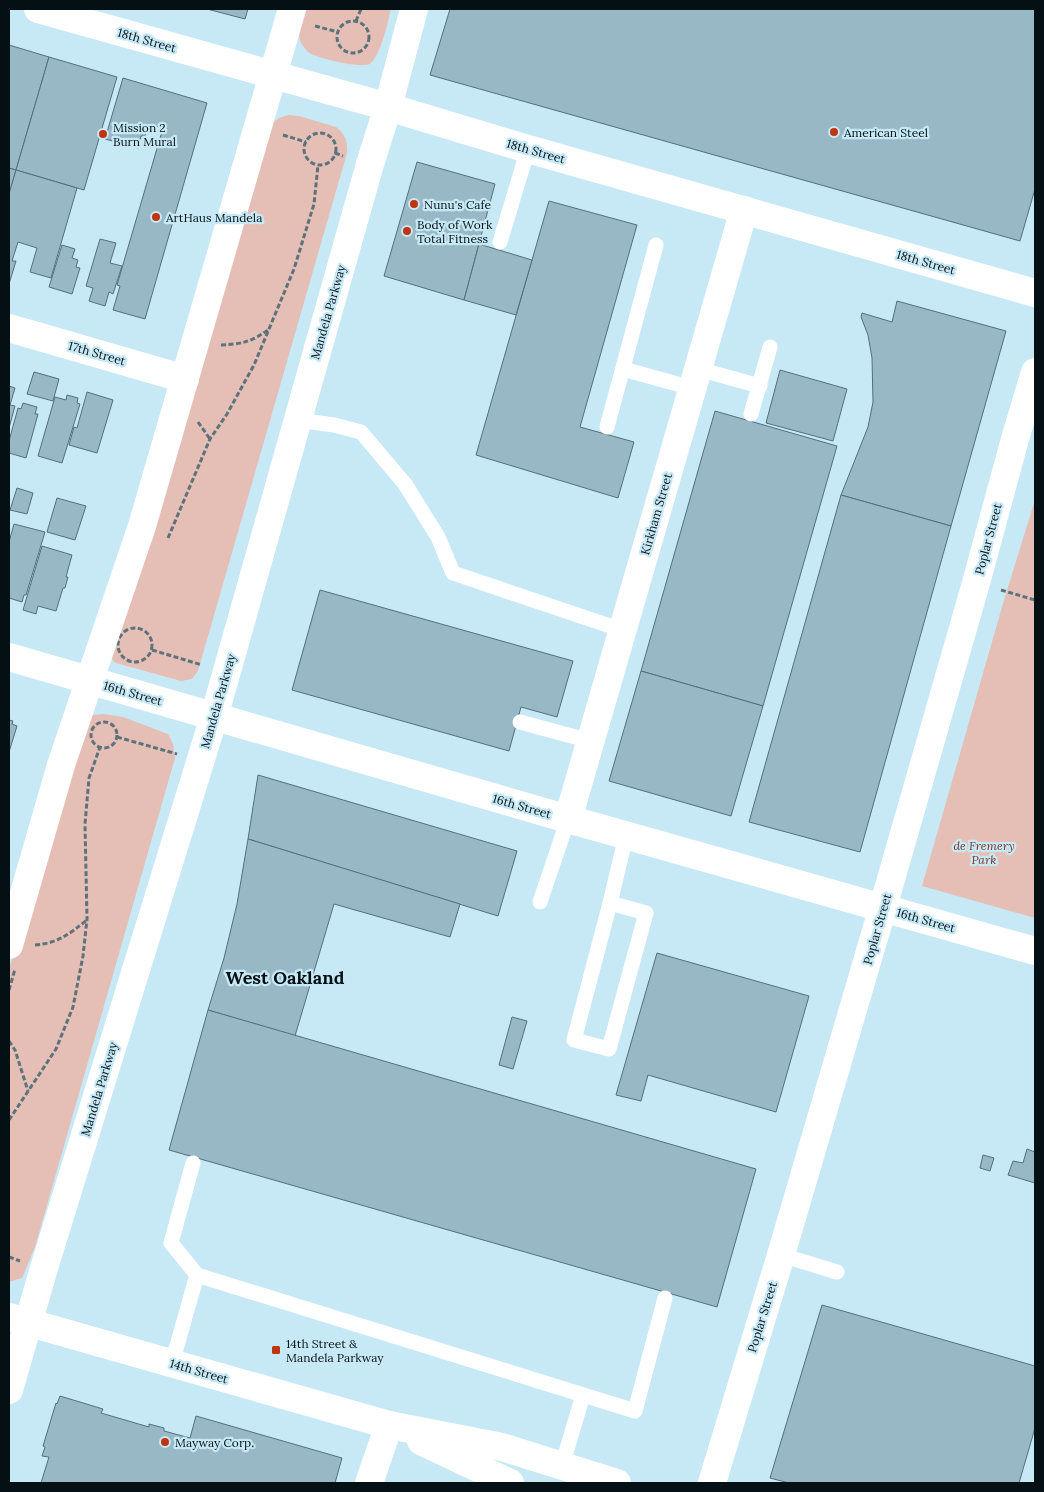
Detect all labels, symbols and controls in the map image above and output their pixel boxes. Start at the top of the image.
street label: 18th Street [116,25,178,56]
place label: Mission 2 Burn Mural [113,120,176,149]
place label: American Steel [843,125,928,140]
marker: American Steel [828,126,840,138]
marker: Mission 2 Burn Mural [97,128,109,140]
street label: 18th Street [505,136,567,167]
place label: Nunu's Cafe [424,197,492,212]
marker: Nunu's Cafe [408,198,420,210]
place label: ArtHaus Mandela [165,210,262,225]
marker: ArtHaus Mandela [150,211,162,223]
place label: Body of Work Total Fitness [417,217,493,246]
marker: Body of Work Total Fitness [401,225,413,237]
street label: 18th Street [895,247,957,278]
street label: Mandela Parkway [307,262,349,361]
street label: 17th Street [67,338,128,368]
street label: Kirkham Street [637,471,675,557]
street label: Poplar Street [971,501,1005,576]
street label: Mandela Parkway [197,651,239,750]
street label: 16th Street [102,677,164,709]
street label: 16th Street [491,790,553,822]
park label: de Fremery Park [953,838,1015,867]
street label: Poplar Street [860,891,894,966]
street label: 16th Street [895,904,957,936]
district label: West Oakland [226,966,345,989]
street label: Mandela Parkway [78,1039,121,1138]
street label: Poplar Street [744,1279,780,1354]
place label: 14th Street & Mandela Parkway [286,1336,384,1365]
marker: 14th Street & Mandela Parkway [270,1344,282,1356]
street label: 14th Street [168,1356,230,1387]
place label: Mayway Corp. [175,1435,254,1450]
marker: Mayway Corp. [159,1436,171,1448]

